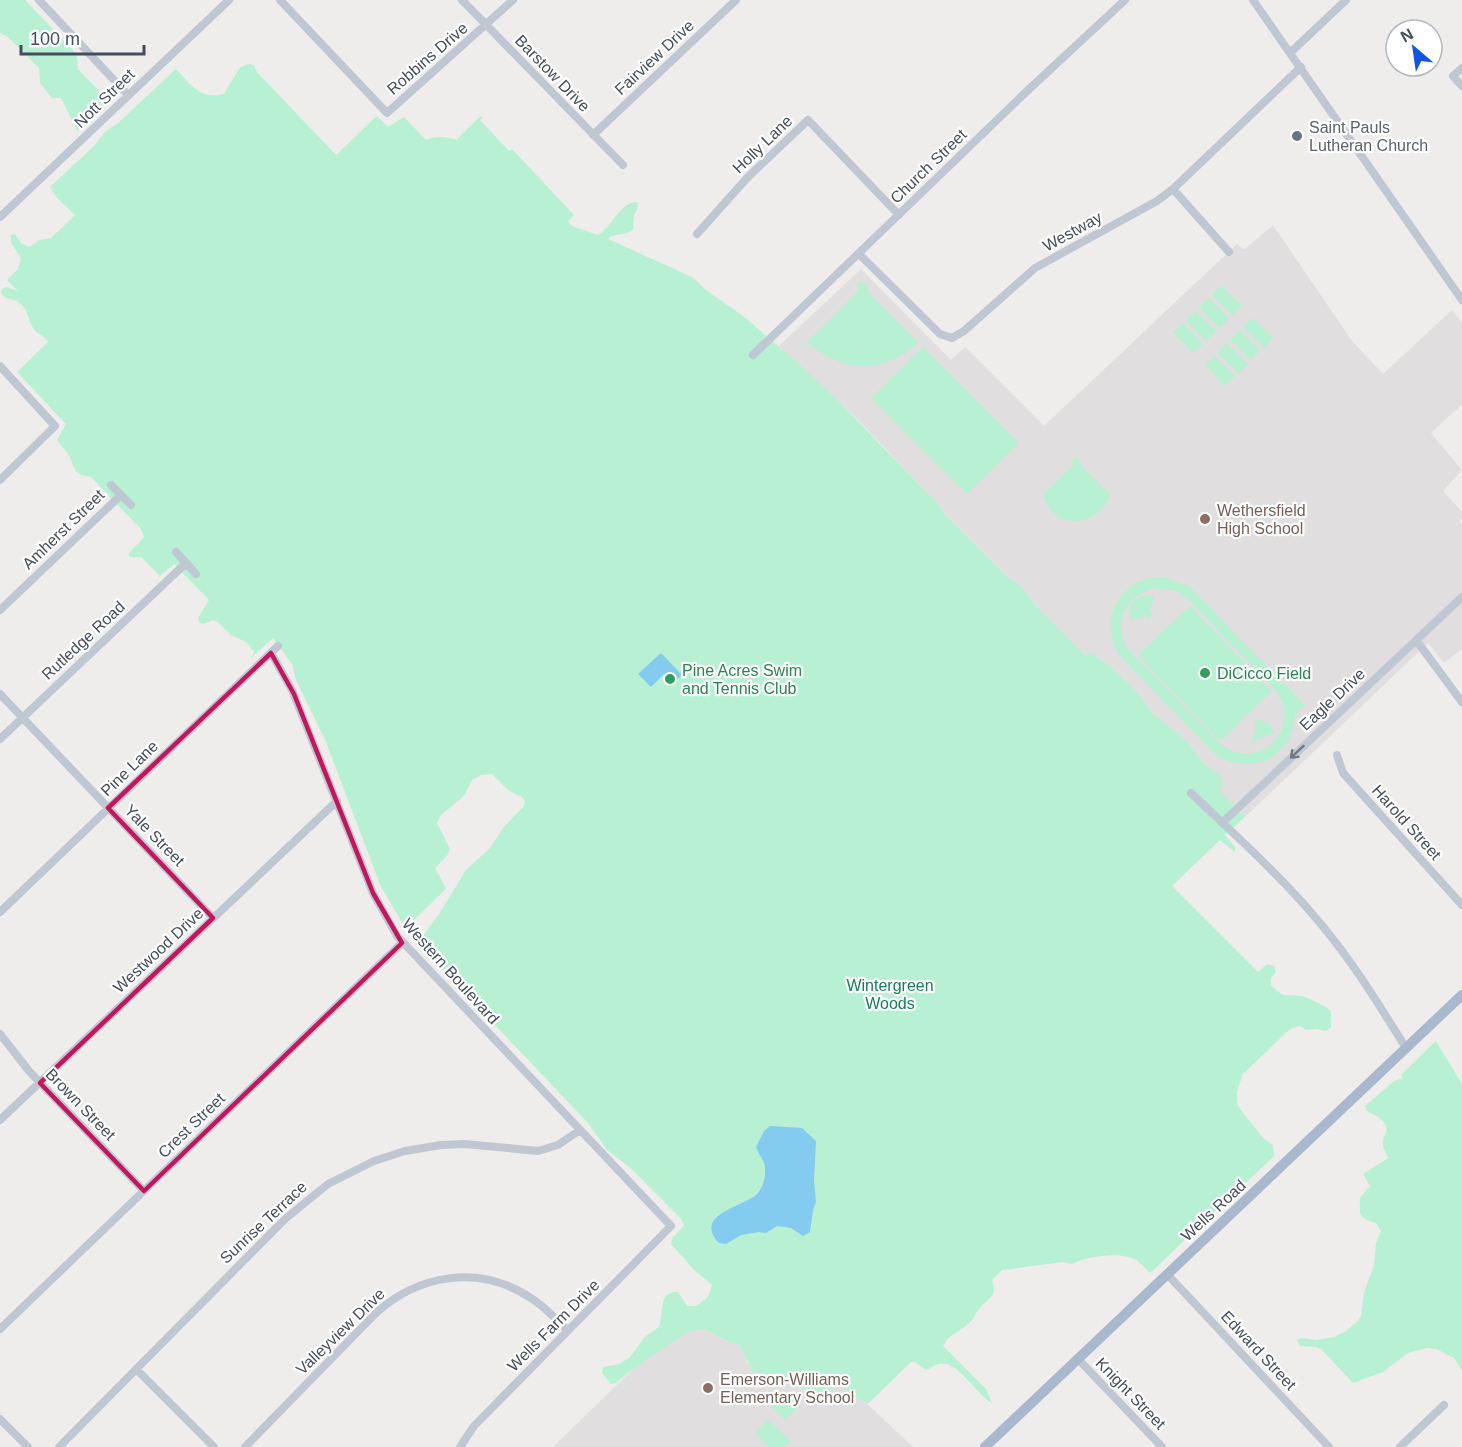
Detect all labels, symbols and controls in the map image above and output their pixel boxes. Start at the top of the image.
street label: Fairview Drive [611,17,697,98]
scale bar [21,18,144,56]
north arrow [1384,18,1444,78]
street label: Robbins Drive [384,19,471,98]
text: N [1398,25,1416,46]
text: 100 m [30,29,80,49]
street label: Barstow Drive [512,32,593,115]
street label: Nott Street [71,65,138,131]
street label: Holly Lane [729,112,796,177]
place label: Saint Pauls Lutheran Church [1309,119,1428,154]
street label: Church Street [887,126,970,207]
marker: Saint Pauls Lutheran Church [1290,129,1304,143]
street label: Westway [1040,208,1105,255]
street label: Amherst Street [19,486,108,573]
place label: Wethersfield High School [1217,502,1306,537]
marker: Wethersfield High School [1198,512,1212,526]
street label: Rutledge Road [39,598,128,683]
place label: Pine Acres Swim and Tennis Club [682,662,802,697]
place label: DiCicco Field [1217,665,1311,682]
street label: Eagle Drive [1296,665,1368,734]
marker: DiCicco Field [1198,666,1212,680]
marker: Pine Acres Swim and Tennis Club [663,672,677,686]
street label: Pine Lane [98,737,161,800]
one-way arrow [1290,745,1305,760]
street label: Harold Street [1369,782,1445,863]
street label: Yale Street [121,801,188,870]
street label: Westwood Drive [110,904,207,996]
street label: Western Boulevard [399,915,502,1027]
park label: Wintergreen Woods [846,977,934,1012]
street label: Brown Street [42,1065,119,1144]
street label: Crest Street [155,1089,228,1161]
street label: Wells Road [1178,1176,1249,1244]
street label: Sunrise Terrace [217,1178,310,1267]
street label: Wells Farm Drive [504,1276,603,1375]
street label: Valleyview Drive [293,1285,388,1378]
street label: Edward Street [1218,1307,1300,1394]
street label: Knight Street [1092,1354,1169,1433]
place label: Emerson-Williams Elementary School [720,1371,854,1406]
marker: Emerson-Williams Elementary School [701,1381,715,1395]

